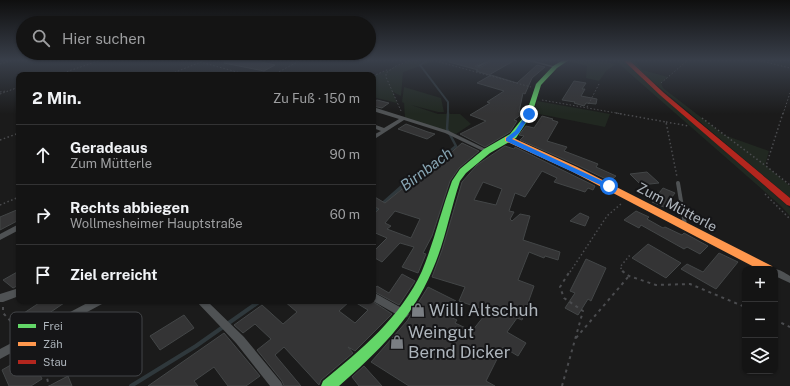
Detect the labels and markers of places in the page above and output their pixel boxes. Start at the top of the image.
place label: Willi Altschuh [429,300,538,320]
shop icon: Willi Altschuh [410,302,426,318]
place label: Weingut Bernd Dicker [408,322,511,362]
shop icon: Weingut Bernd Dicker [389,334,405,350]

